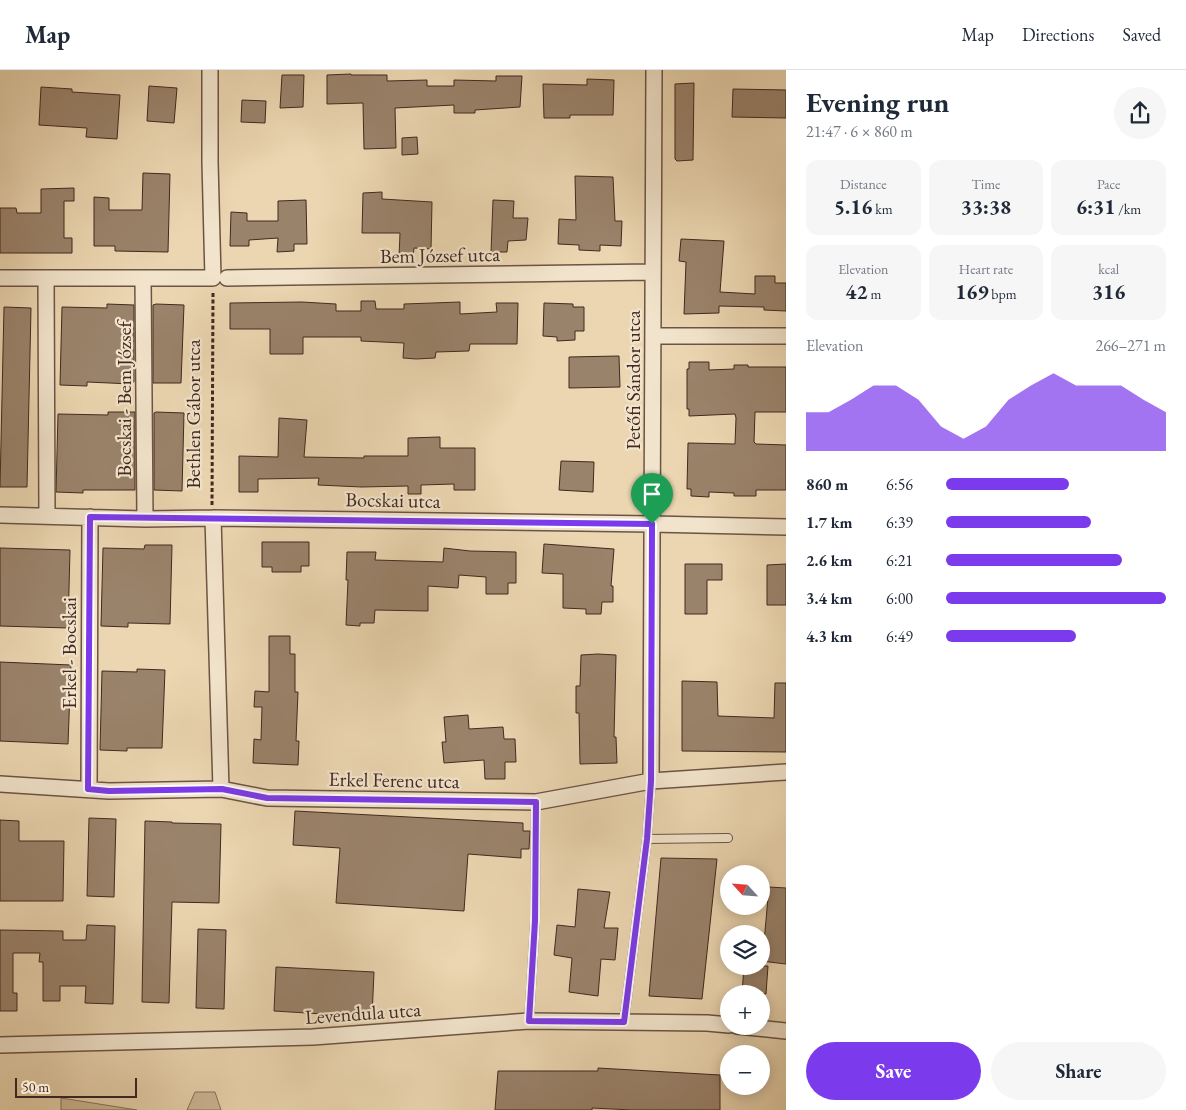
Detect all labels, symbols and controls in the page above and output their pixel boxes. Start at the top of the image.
text: Map [25,19,70,50]
text: Map [962,23,994,46]
text: Directions [1022,23,1094,46]
text: Saved [1122,23,1161,46]
text: Evening run [806,84,949,120]
button: share [1114,87,1166,139]
text: 21:47 · 6 × 860 m [806,121,913,142]
text: Distance [840,175,887,193]
text: Time [971,175,1001,193]
text: Pace [1097,175,1120,193]
text: 5.16 [834,193,872,220]
text: 33:38 [961,193,1011,220]
text: 6:31 [1076,193,1115,220]
text: km [872,200,893,218]
text: /km [1115,200,1141,218]
street label: Bem József utca [380,241,500,269]
text: Elevation [838,260,889,278]
text: Heart rate [959,260,1013,278]
text: kcal [1098,260,1119,278]
text: 42 [845,278,868,305]
text: 169 [955,278,989,305]
text: 316 [1092,278,1125,305]
text: m [868,285,881,303]
text: bpm [989,285,1017,303]
street label: Petőfi Sándor utca [620,310,646,450]
street label: Bocskai - Bem József [111,319,137,477]
text: Elevation [806,335,864,356]
text: 266–271 m [1095,335,1166,356]
street label: Bethlen Gábor utca [180,339,206,489]
pin [631,473,673,524]
text: 860 m [806,474,848,495]
text: 6:56 [886,474,913,495]
icon: arrive [638,480,666,508]
street label: Bocskai utca [345,486,441,514]
text: 1.7 km [806,512,852,533]
text: 6:39 [886,512,913,533]
text: 2.6 km [806,550,852,571]
text: 6:21 [886,550,913,571]
text: 3.4 km [806,588,852,609]
text: 6:00 [886,588,913,609]
street label: Erkel - Bocskai [56,597,82,709]
text: 4.3 km [806,626,852,647]
text: 6:49 [886,626,913,647]
street label: Erkel Ferenc utca [328,766,460,794]
north arrow [720,865,770,915]
map controls [720,865,770,1095]
button: layers [720,925,770,975]
button: + [720,985,770,1035]
street label: Levendula utca [304,996,422,1030]
button: Save [806,1042,981,1100]
button: Share [991,1042,1166,1100]
button: − [720,1045,770,1095]
scale bar [15,1075,138,1098]
text: 50 m [22,1078,49,1096]

